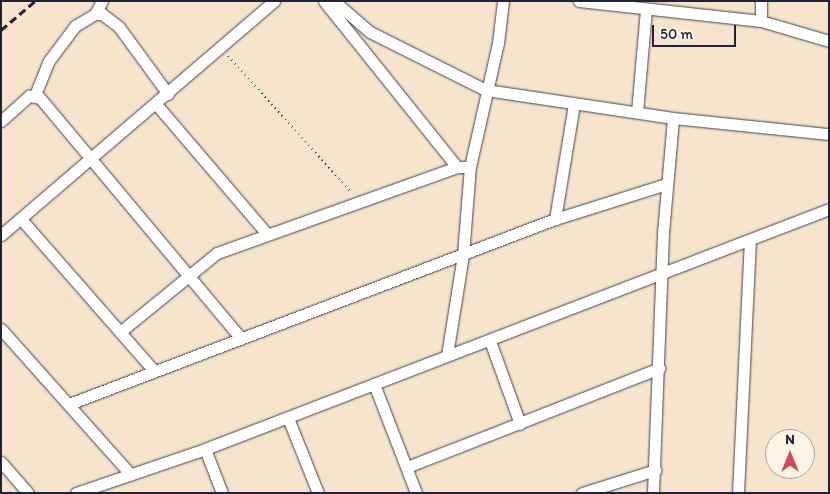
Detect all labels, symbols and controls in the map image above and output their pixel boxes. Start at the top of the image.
scale bar [655,15,739,47]
text: 50 m [660,25,693,43]
north arrow [765,429,815,479]
text: N [785,431,795,448]

